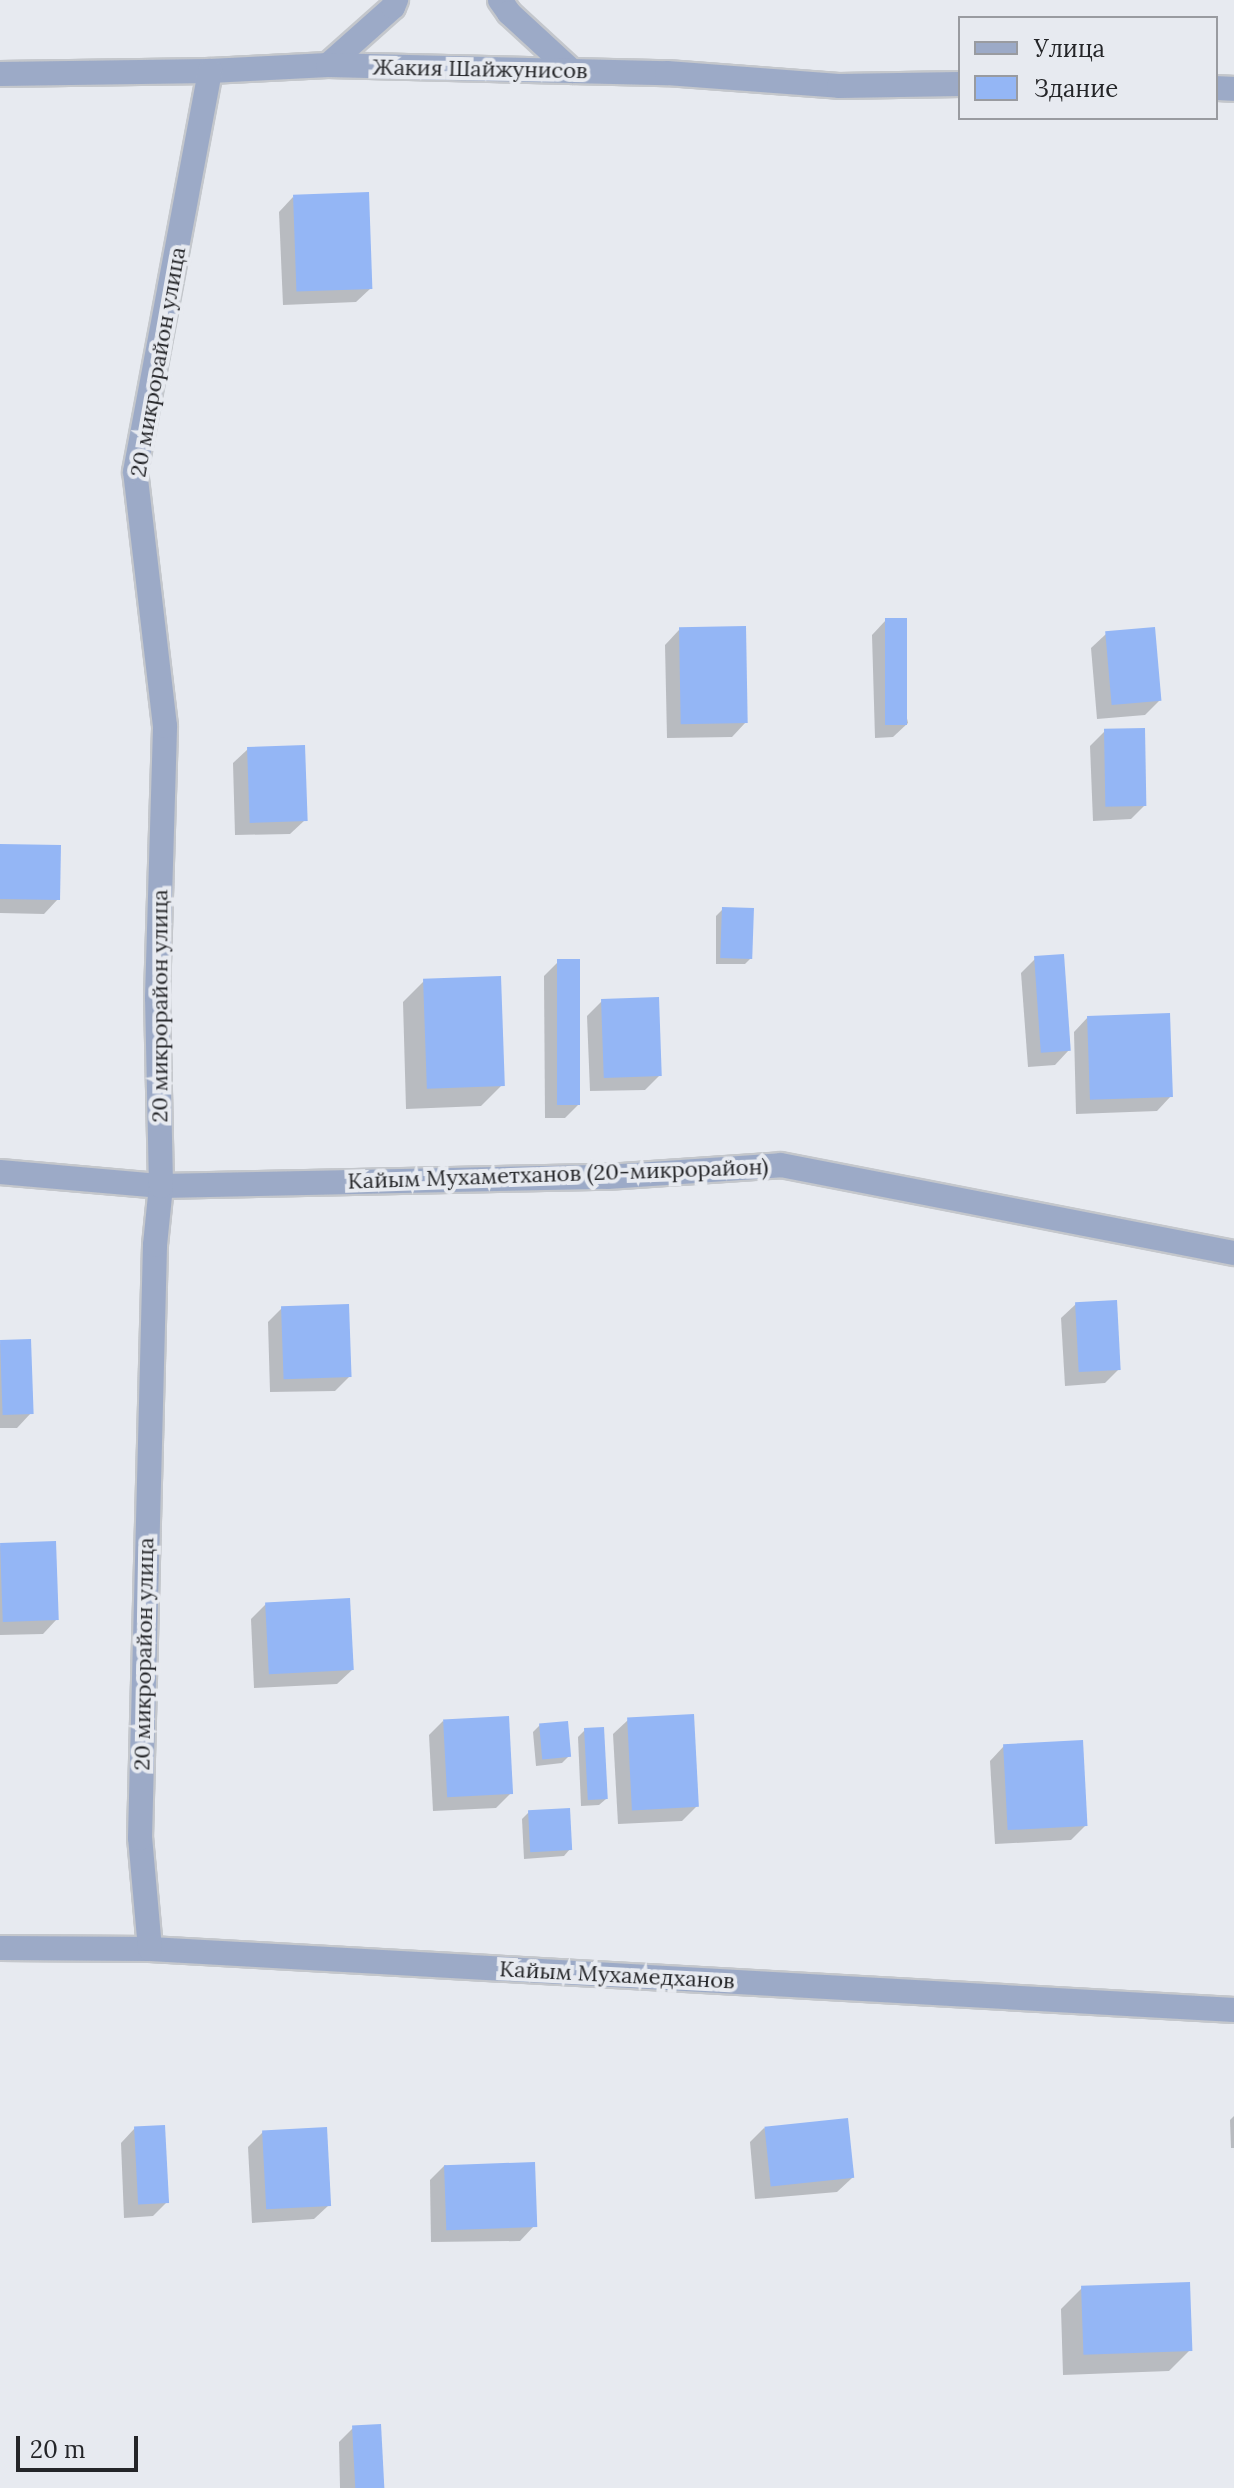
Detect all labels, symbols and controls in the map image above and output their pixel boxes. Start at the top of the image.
legend [958,16,1218,120]
text: Улица [1034,33,1105,64]
street label: Жакия Шайжунисов [372,54,588,84]
text: Здание [1034,73,1118,104]
street label: 20 микрорайон улица [125,245,191,479]
street label: 20 микрорайон улица [147,889,173,1123]
street label: Кайым Мухаметханов (20-микрорайон) [347,1153,769,1195]
street label: 20 микрорайон улица [129,1537,159,1771]
street label: Кайым Мухамедханов [499,1956,735,1994]
scale bar [20,2420,142,2470]
text: 20 m [30,2434,86,2465]

